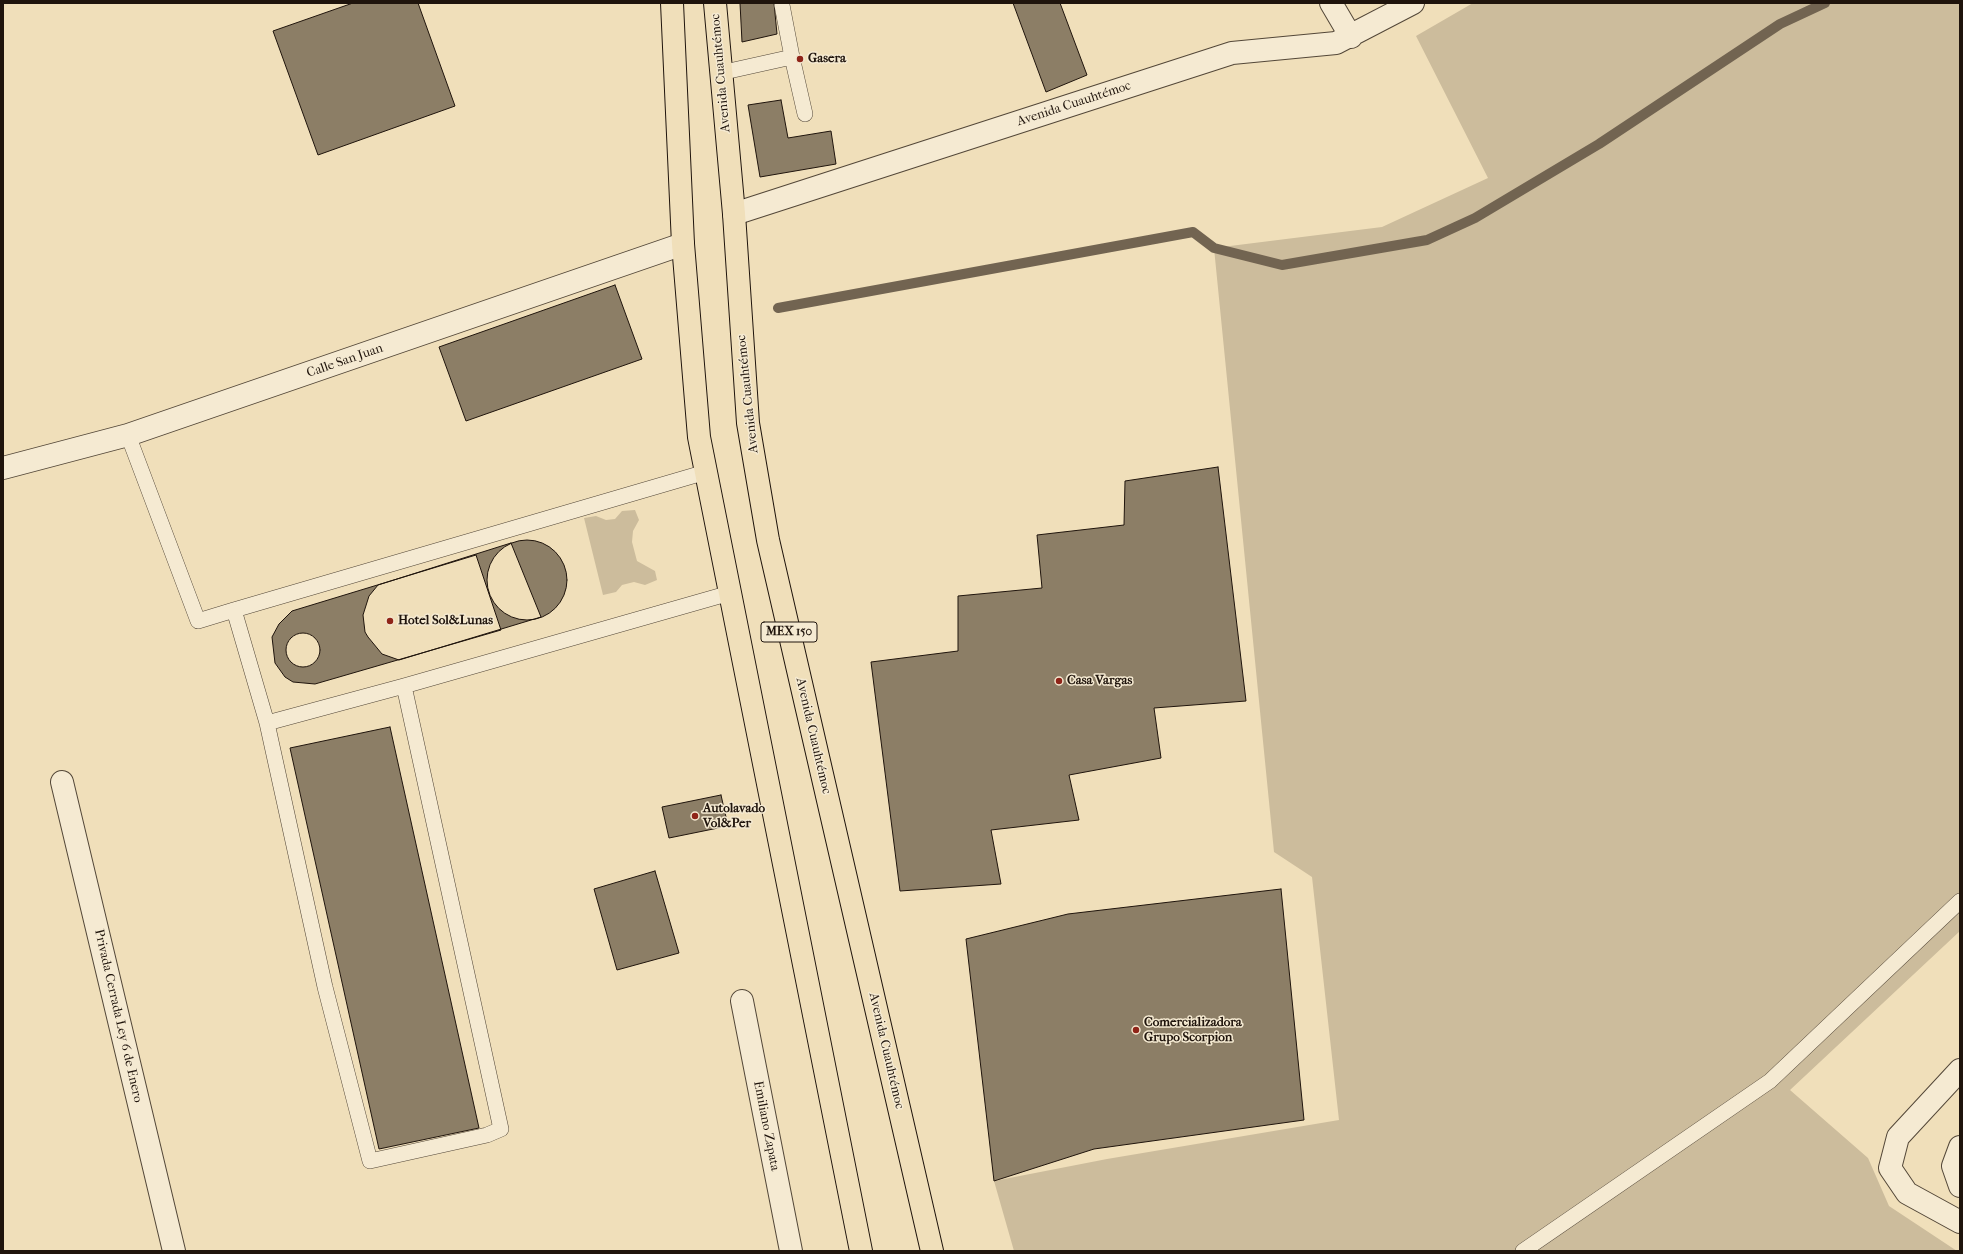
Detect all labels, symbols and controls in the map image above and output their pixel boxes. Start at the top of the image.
street label: Avenida Cuauhtémoc [708,13,734,133]
place label: Gasera [808,51,846,67]
marker: Gasera [795,54,805,64]
street label: Avenida Cuauhtémoc [1015,78,1133,130]
street label: Avenida Cuauhtémoc [734,334,762,454]
street label: Calle San Juan [305,341,385,381]
place label: Hotel Sol&Lunas [398,613,493,629]
marker: Hotel Sol&Lunas [385,616,395,626]
road number: MEX 150 [761,622,817,642]
place label: Casa Vargas [1067,673,1132,689]
street label: Avenida Cuauhtémoc [792,676,834,796]
marker: Casa Vargas [1054,676,1064,686]
place label: Autolavado Vol&Per [703,801,765,832]
marker: Autolavado Vol&Per [690,811,700,821]
street label: Privada Cerrada Ley 6 de Enero [90,928,146,1104]
street label: Avenida Cuauhtémoc [865,991,907,1111]
place label: Comercializadora Grupo Scorpion [1144,1015,1242,1046]
marker: Comercializadora Grupo Scorpion [1131,1025,1141,1035]
street label: Emiliano Zapata [750,1080,782,1172]

